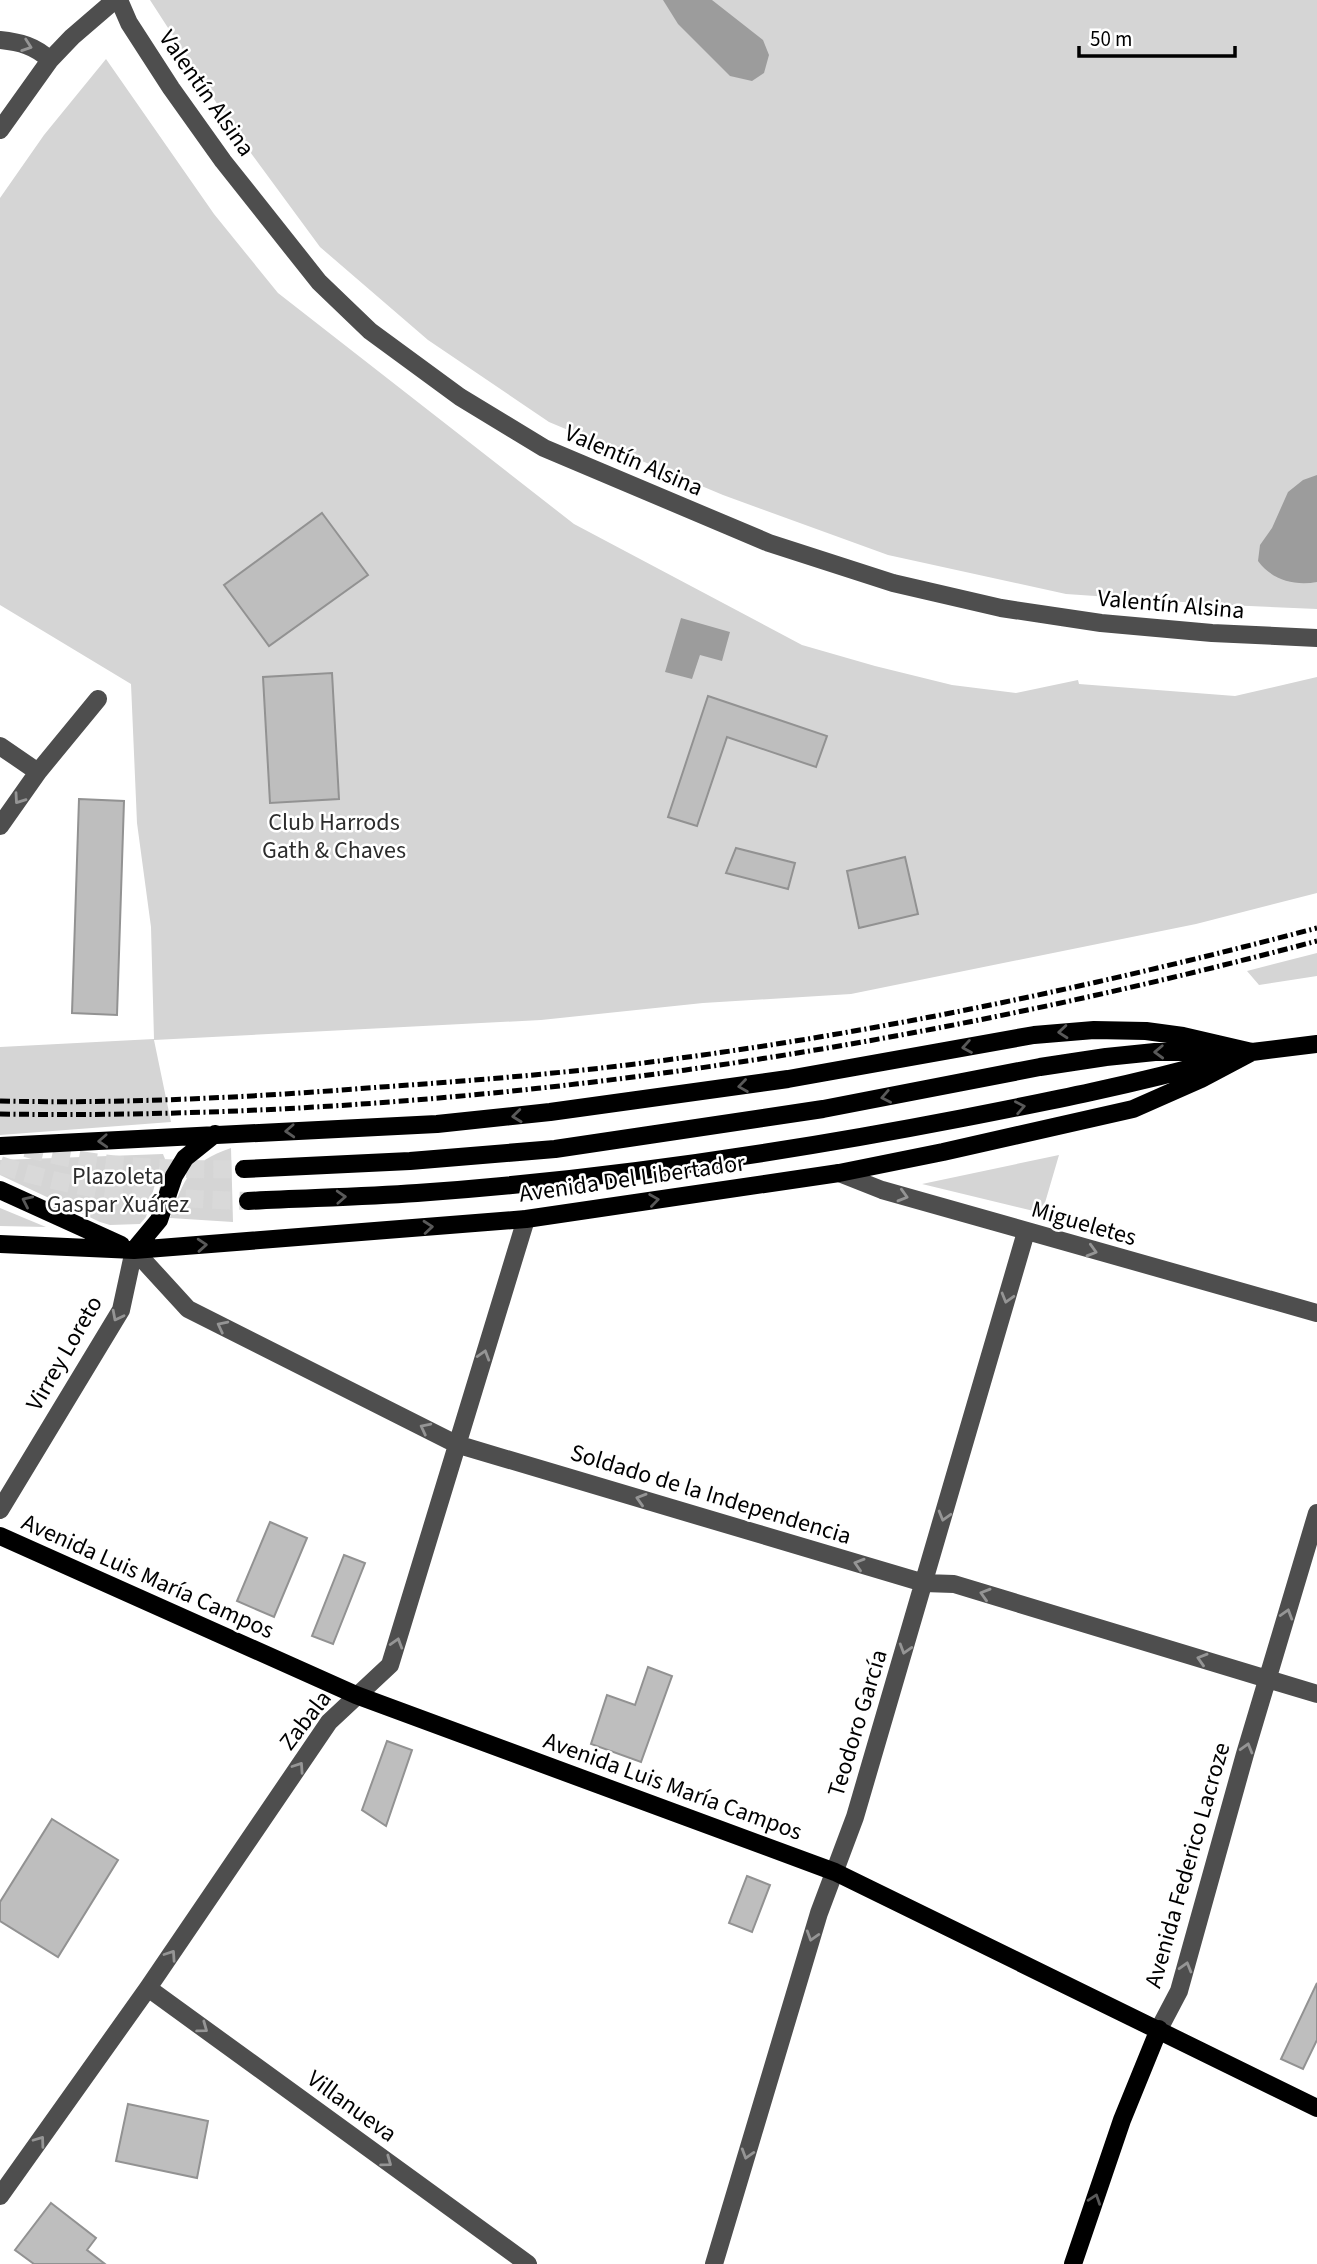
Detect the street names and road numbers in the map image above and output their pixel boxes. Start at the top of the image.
street label: Valentín Alsina [150,23,263,164]
street label: Valentín Alsina [559,416,708,505]
street label: Valentín Alsina [1096,581,1246,628]
street label: Avenida Del Libertador [517,1145,748,1212]
street label: Migueletes [1027,1192,1141,1255]
street label: Virrey Loreto [17,1289,112,1417]
street label: Soldado de la Independencia [566,1435,856,1554]
street label: Avenida Luis María Campos [16,1505,280,1648]
street label: Teodoro García [818,1645,896,1801]
street label: Zabala [271,1683,340,1758]
street label: Avenida Luis María Campos [539,1723,807,1850]
street label: Avenida Federico Lacroze [1136,1738,1239,1992]
street label: Villanueva [299,2062,404,2151]

